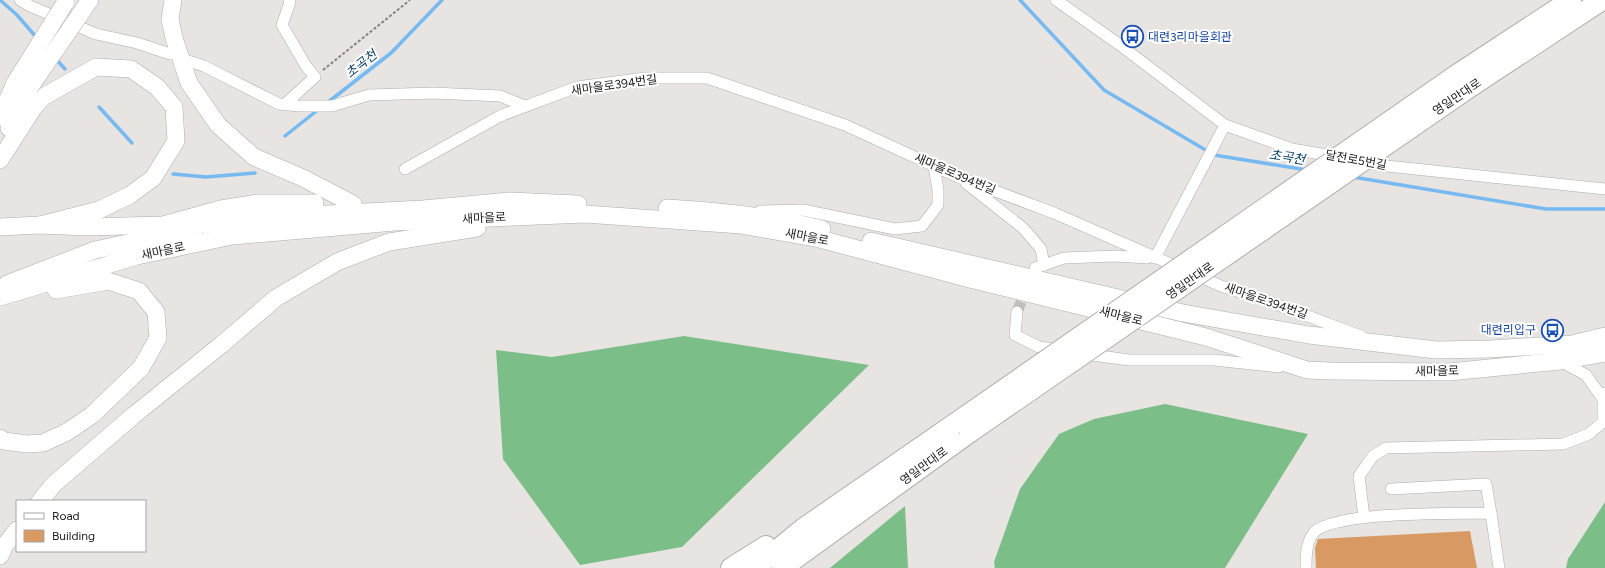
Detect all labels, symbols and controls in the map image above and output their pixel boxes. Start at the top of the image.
bus stop icon: 대련3리마을회관 [1119,24,1145,50]
place label: 대련3리마을회관 [1148,30,1232,44]
water label: 초곡천 [342,46,381,81]
street label: 새마을로394번길 [570,72,658,98]
street label: 영일만대로 [1430,76,1484,118]
water label: 초곡천 [1268,147,1307,167]
street label: 달전로5번길 [1324,148,1388,172]
street label: 새마을로394번길 [912,151,998,197]
street label: 새마을로 [462,210,506,226]
street label: 새마을로 [784,226,830,248]
street label: 새마을로 [140,240,186,262]
street label: 영일만대로 [1163,259,1217,303]
street label: 새마을로394번길 [1223,280,1309,322]
street label: 새마을로 [1098,304,1144,328]
bus stop icon: 대련리입구 [1539,317,1565,343]
place label: 대련리입구 [1481,323,1536,337]
street label: 새마을로 [1415,364,1459,378]
street label: 영일만대로 [898,444,950,488]
legend [16,500,146,552]
text: Road [52,509,80,523]
text: Building [52,529,95,543]

